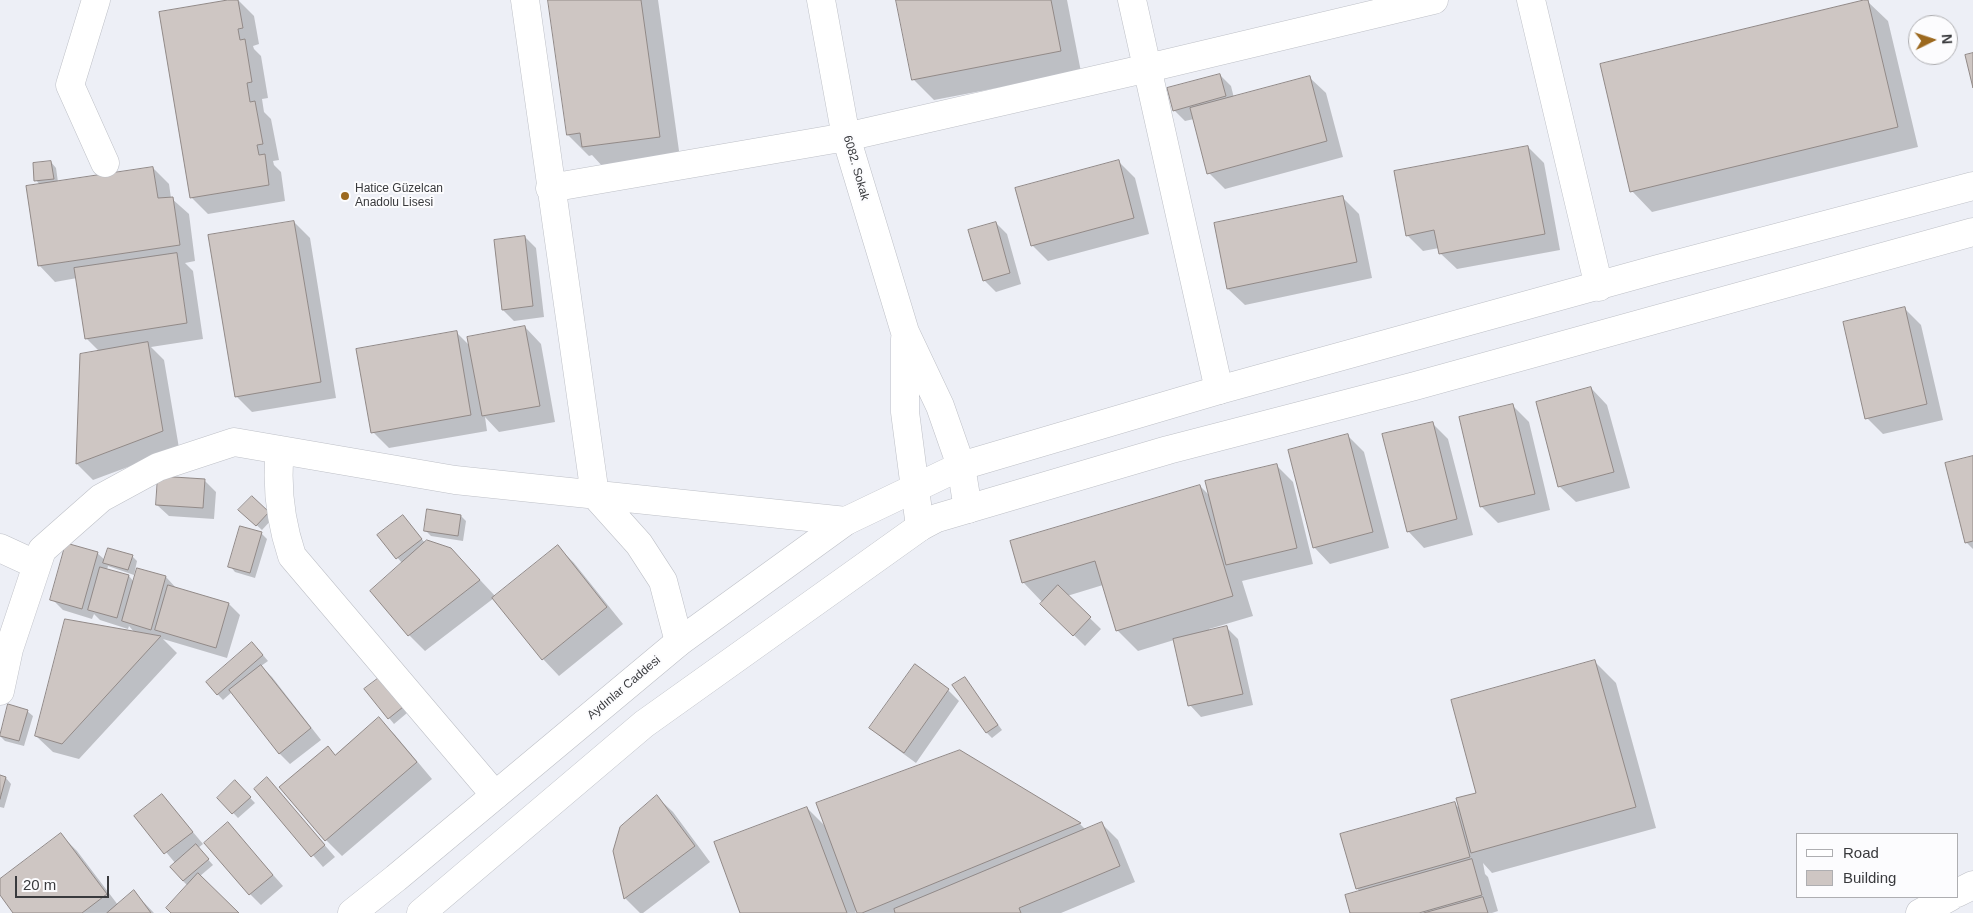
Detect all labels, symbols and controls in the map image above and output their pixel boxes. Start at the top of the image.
north arrow [1908,15,1958,65]
text: N [1939,33,1955,45]
street label: 6082. Sokak [840,134,872,202]
place label: Hatice Güzelcan Anadolu Lisesi [355,182,443,210]
marker: Hatice Güzelcan Anadolu Lisesi [339,190,351,202]
street label: Aydınlar Caddesi [584,653,664,723]
legend [1796,833,1958,898]
text: Road [1843,844,1879,861]
scale bar [18,866,111,898]
text: Building [1843,869,1896,886]
text: 20 m [23,876,56,893]

